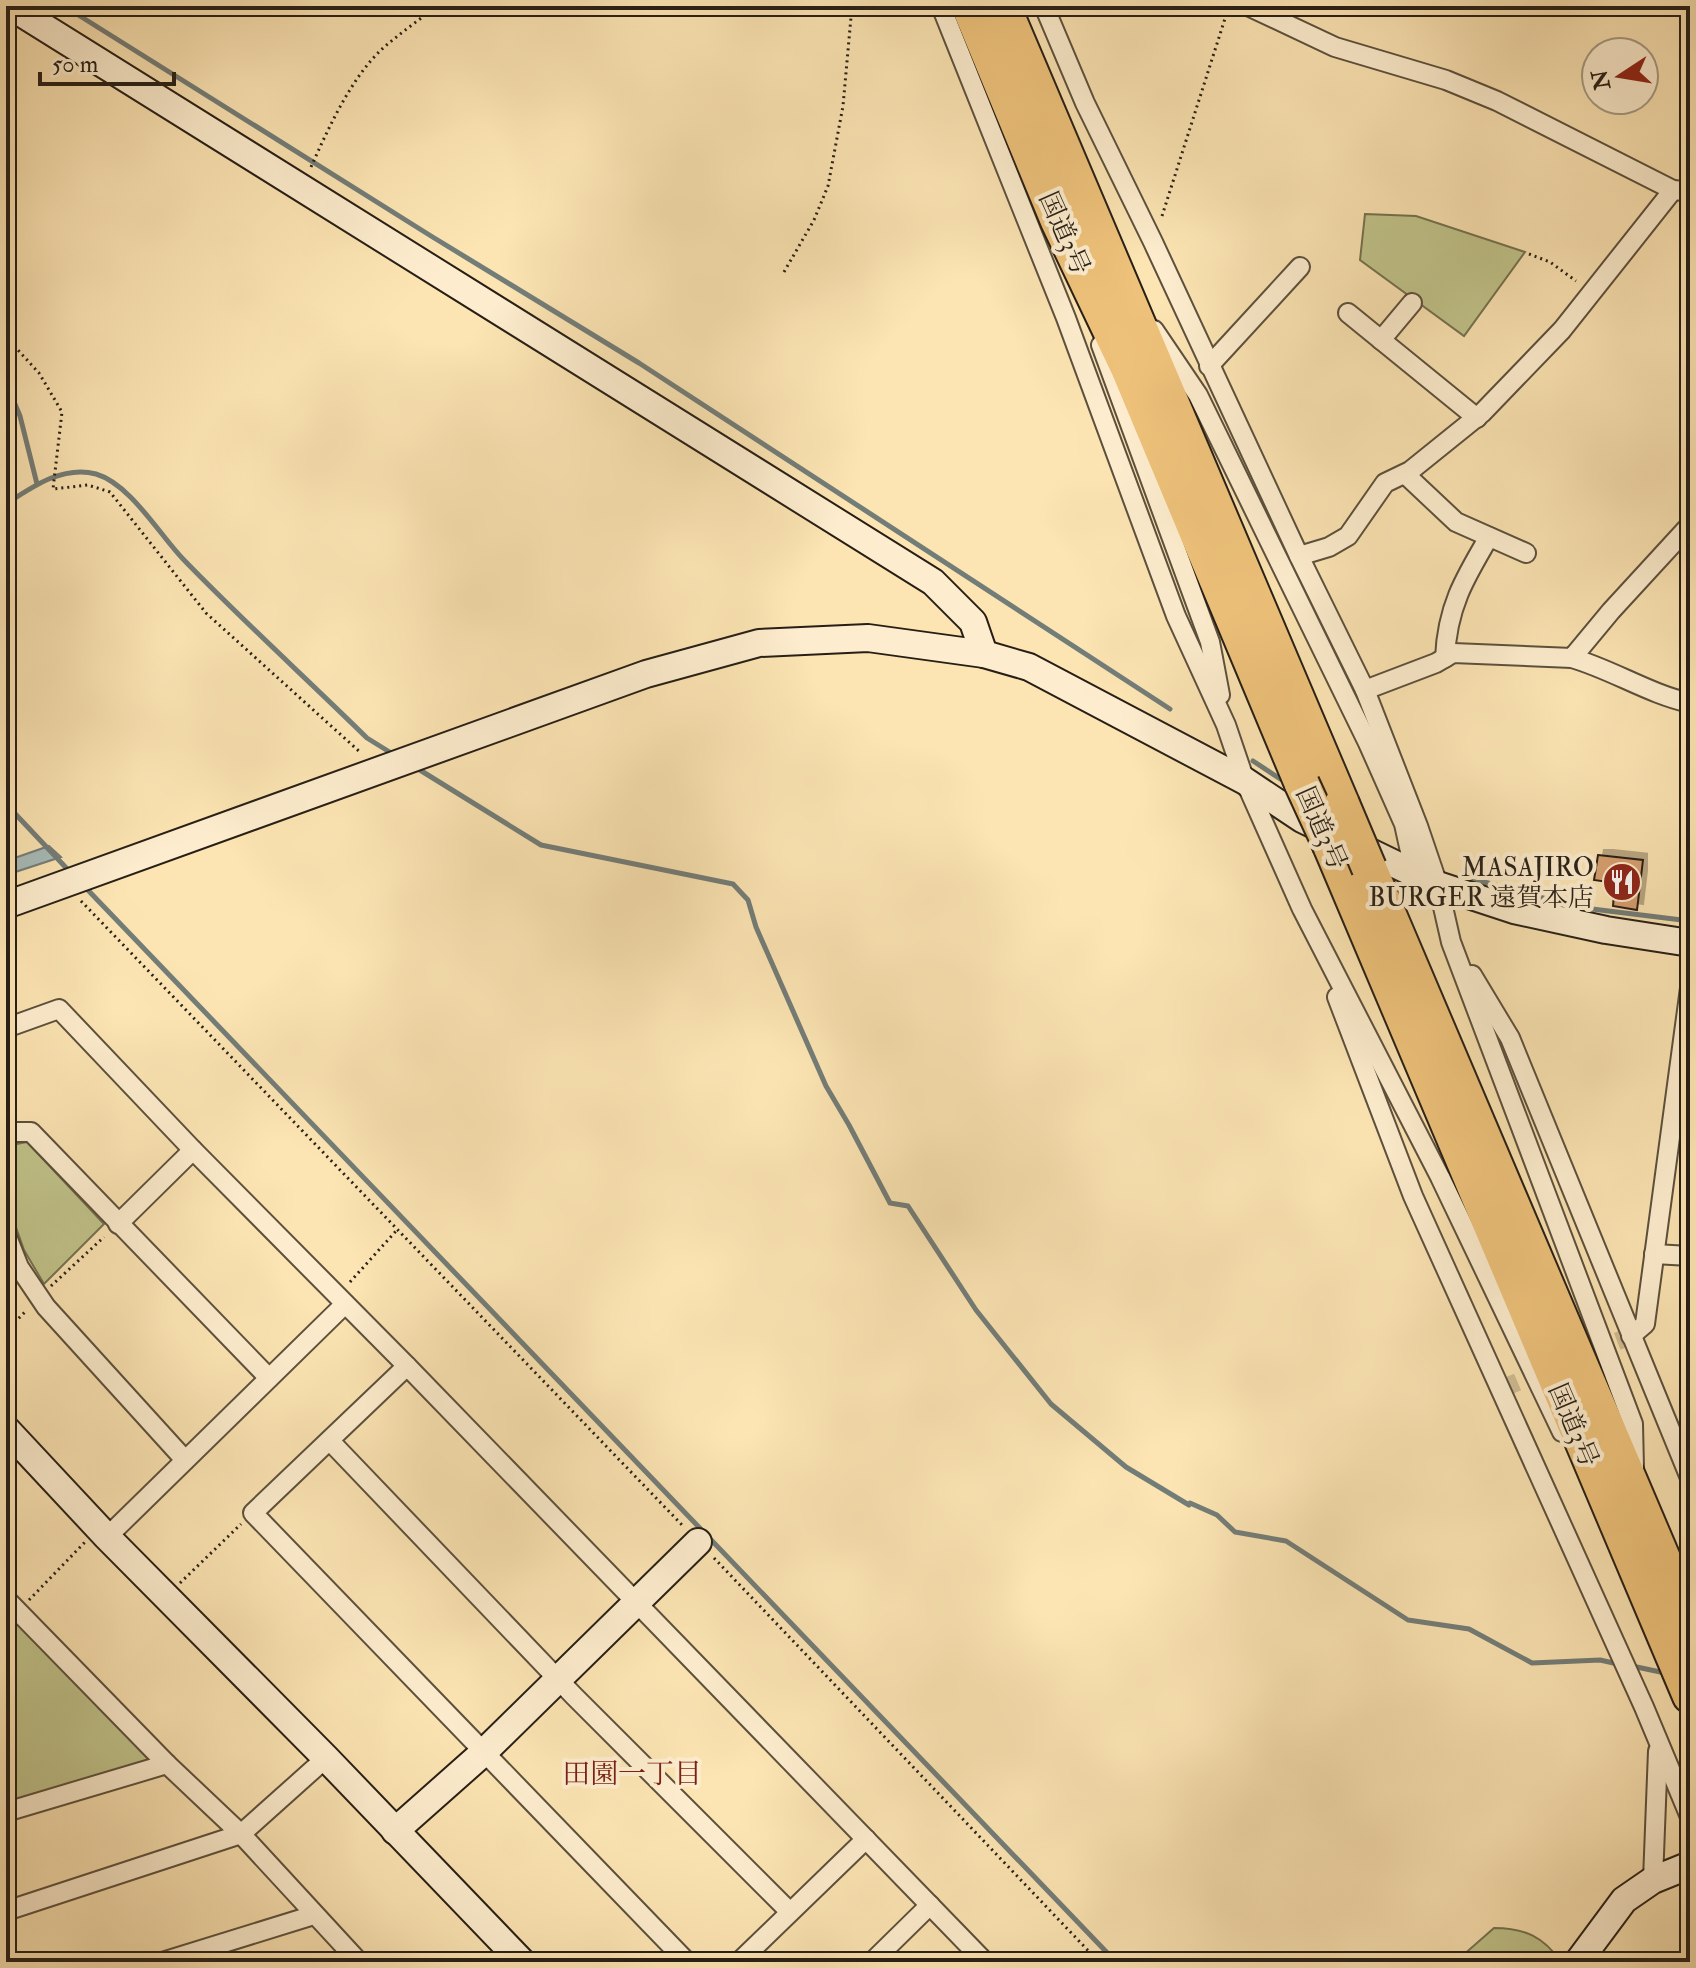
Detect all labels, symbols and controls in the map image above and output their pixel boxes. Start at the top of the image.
scale bar [40,36,174,86]
north arrow [1580,36,1660,116]
text: 50 m [52,49,99,80]
text: N [1586,67,1617,93]
street label: 国道3号 [1032,187,1097,280]
street label: 国道3号 [1289,782,1354,875]
place label: MASAJIRO BURGER 遠賀本店 [1369,852,1594,914]
restaurant icon: MASAJIRO BURGER 遠賀本店 [1601,861,1643,903]
street label: 国道3号 [1541,1379,1605,1472]
district label: 田園一丁目 [562,1757,702,1792]

